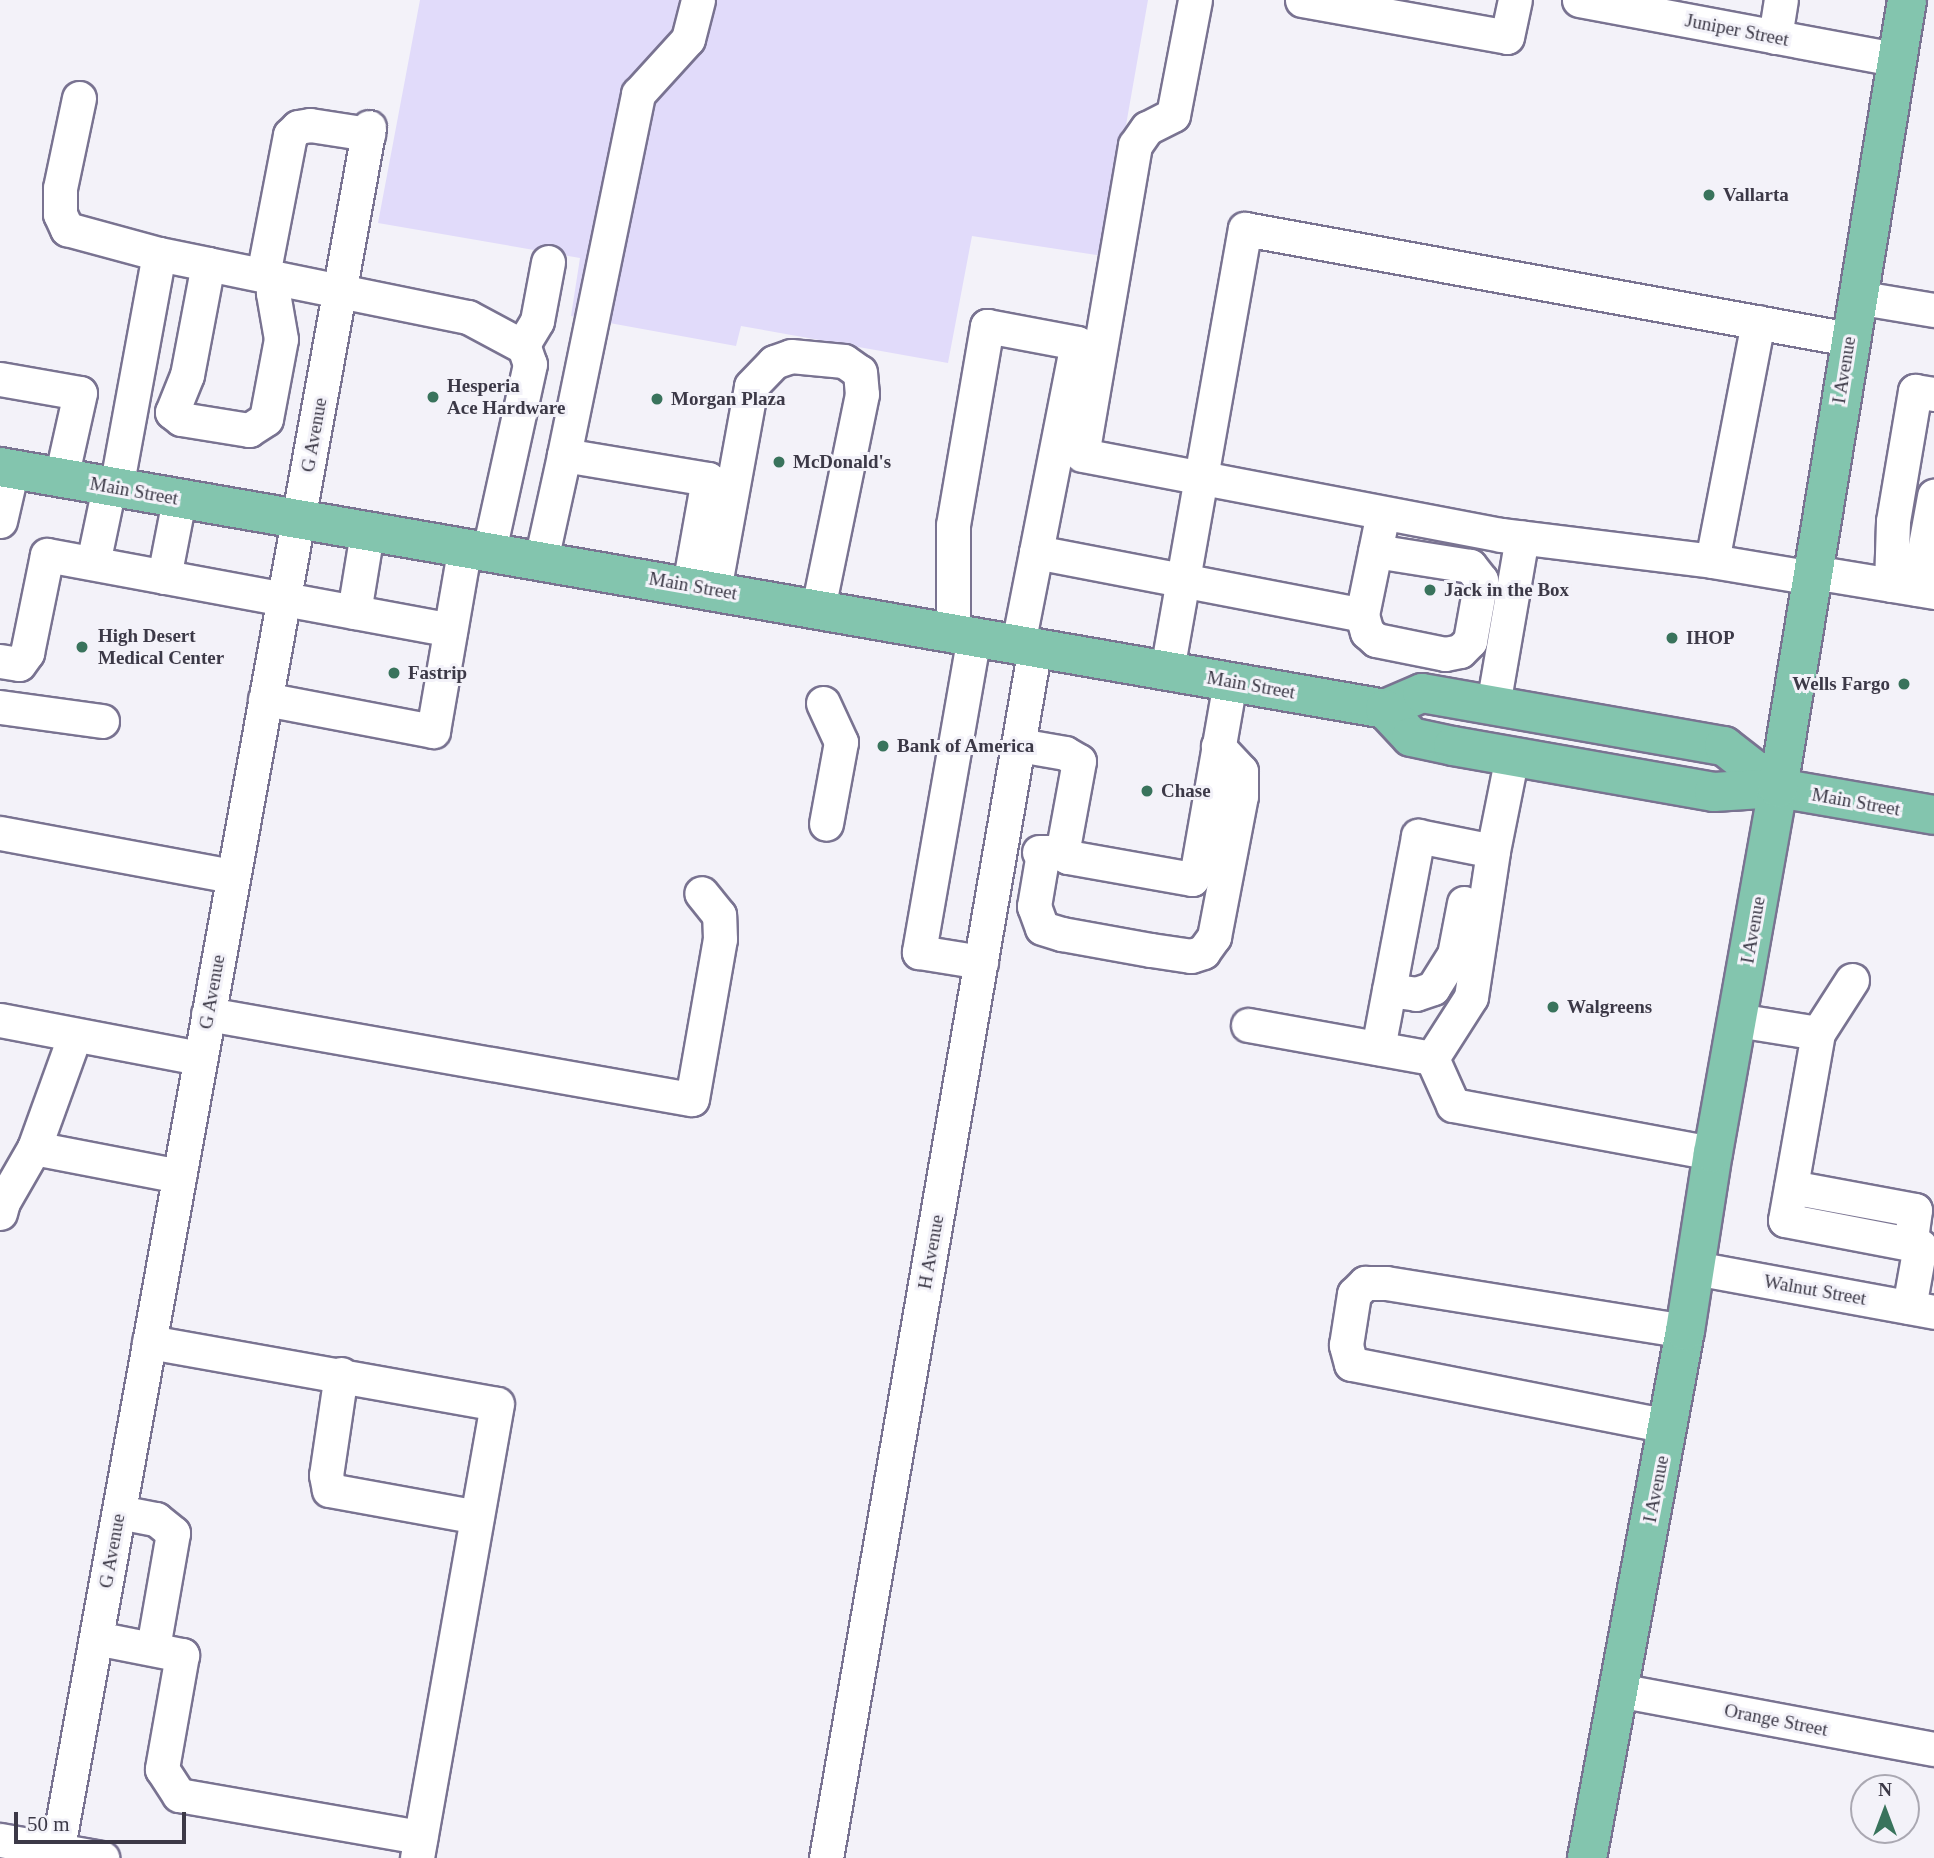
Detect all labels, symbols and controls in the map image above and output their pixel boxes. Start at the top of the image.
street label: Juniper Street [1683,9,1791,51]
place label: Vallarta [1723,184,1789,206]
marker: Vallarta [1701,187,1717,203]
street label: I Avenue [1827,334,1861,406]
place label: Hesperia Ace Hardware [447,375,565,419]
place label: Morgan Plaza [671,388,786,410]
marker: Hesperia Ace Hardware [425,389,441,405]
marker: Morgan Plaza [649,391,665,407]
street label: G Avenue [296,396,332,474]
place label: McDonald's [793,451,891,473]
marker: McDonald's [771,454,787,470]
street label: Main Street [88,472,180,510]
street label: Main Street [647,567,739,605]
place label: Jack in the Box [1444,579,1569,601]
marker: Jack in the Box [1422,582,1438,598]
place label: High Desert Medical Center [98,625,224,669]
place label: IHOP [1686,627,1735,649]
marker: IHOP [1664,630,1680,646]
marker: High Desert Medical Center [72,637,92,657]
place label: Fastrip [408,662,467,684]
marker: Fastrip [386,665,402,681]
street label: Main Street [1205,666,1297,704]
place label: Wells Fargo [1792,673,1890,695]
marker: Wells Fargo [1896,676,1912,692]
place label: Bank of America [897,735,1035,757]
marker: Bank of America [875,738,891,754]
place label: Chase [1161,780,1211,802]
marker: Chase [1139,783,1155,799]
street label: Main Street [1810,783,1902,821]
street label: I Avenue [1736,894,1770,966]
street label: G Avenue [194,953,230,1031]
place label: Walgreens [1567,996,1652,1018]
marker: Walgreens [1545,999,1561,1015]
street label: H Avenue [913,1213,949,1291]
street label: Walnut Street [1762,1270,1868,1310]
street label: I Avenue [1638,1453,1674,1525]
street label: G Avenue [94,1512,130,1590]
street label: Orange Street [1722,1699,1830,1741]
north arrow [1850,1774,1920,1844]
text: N [1878,1779,1892,1800]
scale bar [18,1798,189,1842]
text: 50 m [27,1812,70,1836]

